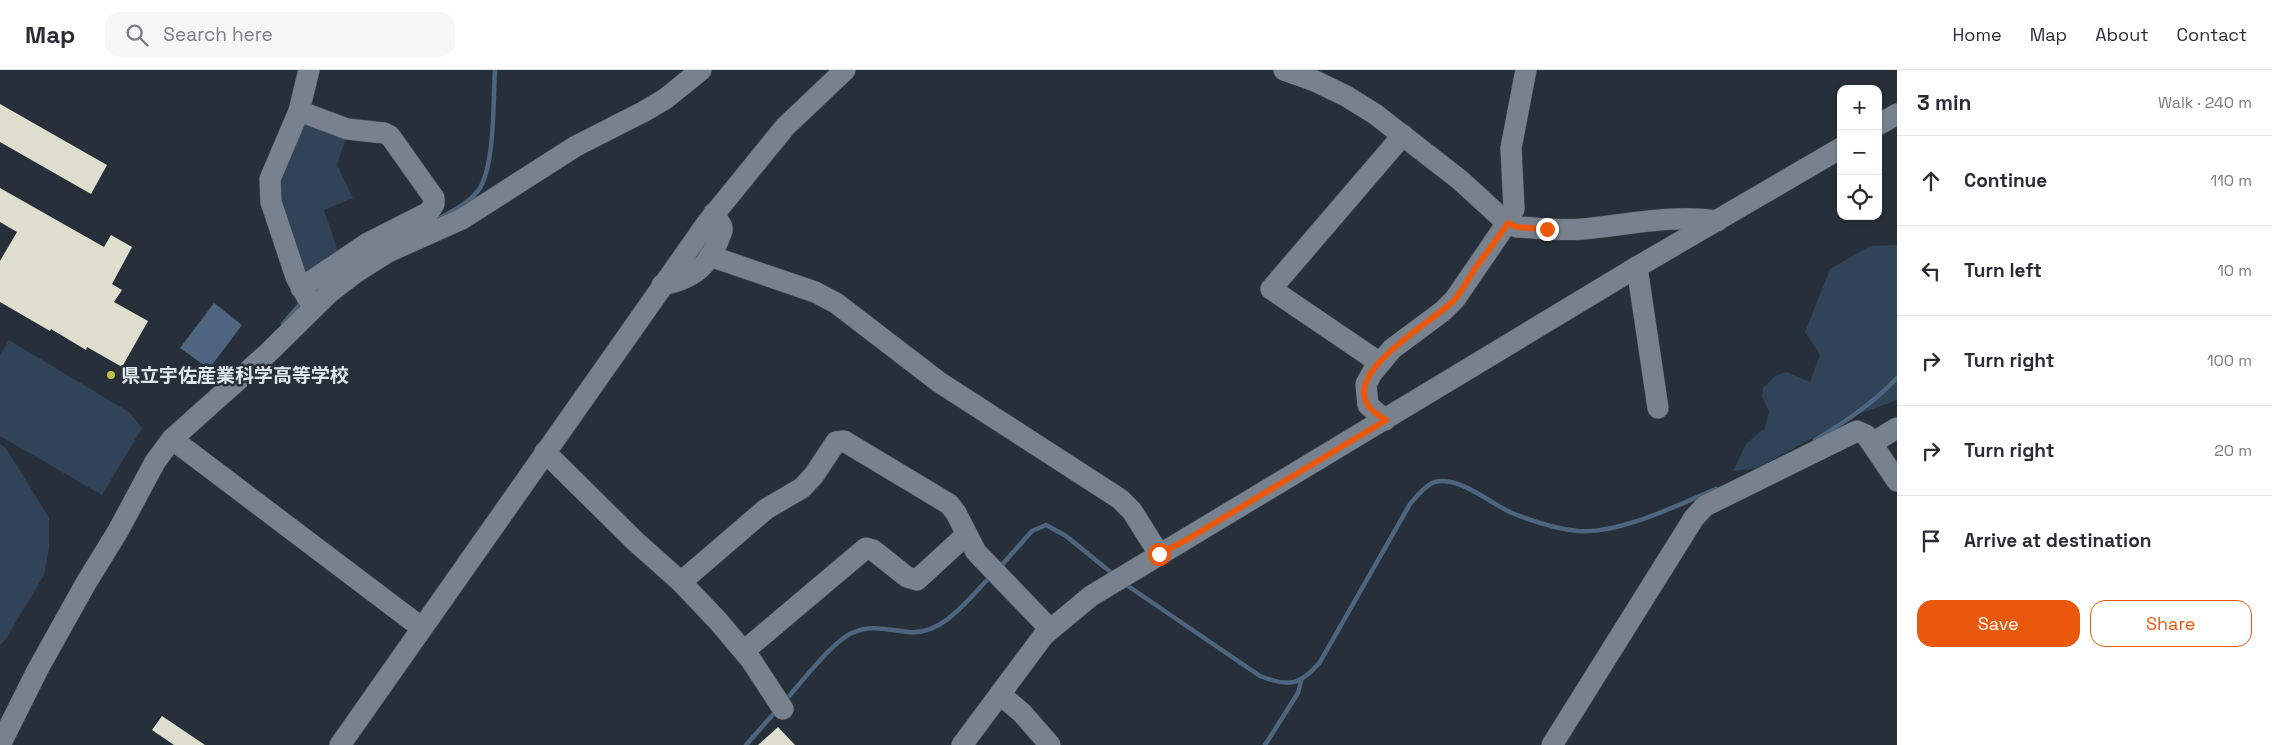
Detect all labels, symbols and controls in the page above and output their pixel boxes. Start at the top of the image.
search box [105,12,455,57]
text: Map [25,19,75,50]
icon: search [123,21,151,49]
text: Search here [163,22,273,47]
text: Home [1953,23,2002,46]
text: Map [2030,23,2067,46]
text: About [2095,23,2149,46]
text: Contact [2177,23,2247,46]
map controls [1837,85,1882,220]
button: + [1837,85,1882,130]
text: 3 min [1917,89,1972,116]
text: Walk · 240 m [2158,92,2252,113]
button: − [1837,130,1882,175]
icon: ahead [1917,167,1945,195]
text: Continue [1964,168,2047,193]
text: 110 m [2210,170,2252,191]
button: locate [1837,175,1882,220]
route end [1536,218,1559,241]
icon: left [1917,257,1945,285]
text: Turn left [1964,258,2042,283]
text: 10 m [2217,260,2252,281]
icon: right [1917,347,1945,375]
text: Turn right [1964,348,2054,373]
text: 100 m [2207,350,2252,371]
place label: 県立宇佐産業科学高等学校 [121,363,349,388]
marker: 県立宇佐産業科学高等学校 [105,369,117,381]
icon: right [1917,437,1945,465]
text: Turn right [1964,438,2054,463]
text: 20 m [2214,440,2252,461]
icon: arrive [1917,527,1945,555]
text: Arrive at destination [1964,528,2152,553]
route start [1148,543,1171,566]
button: Save [1917,600,2080,647]
button: Share [2090,600,2252,647]

